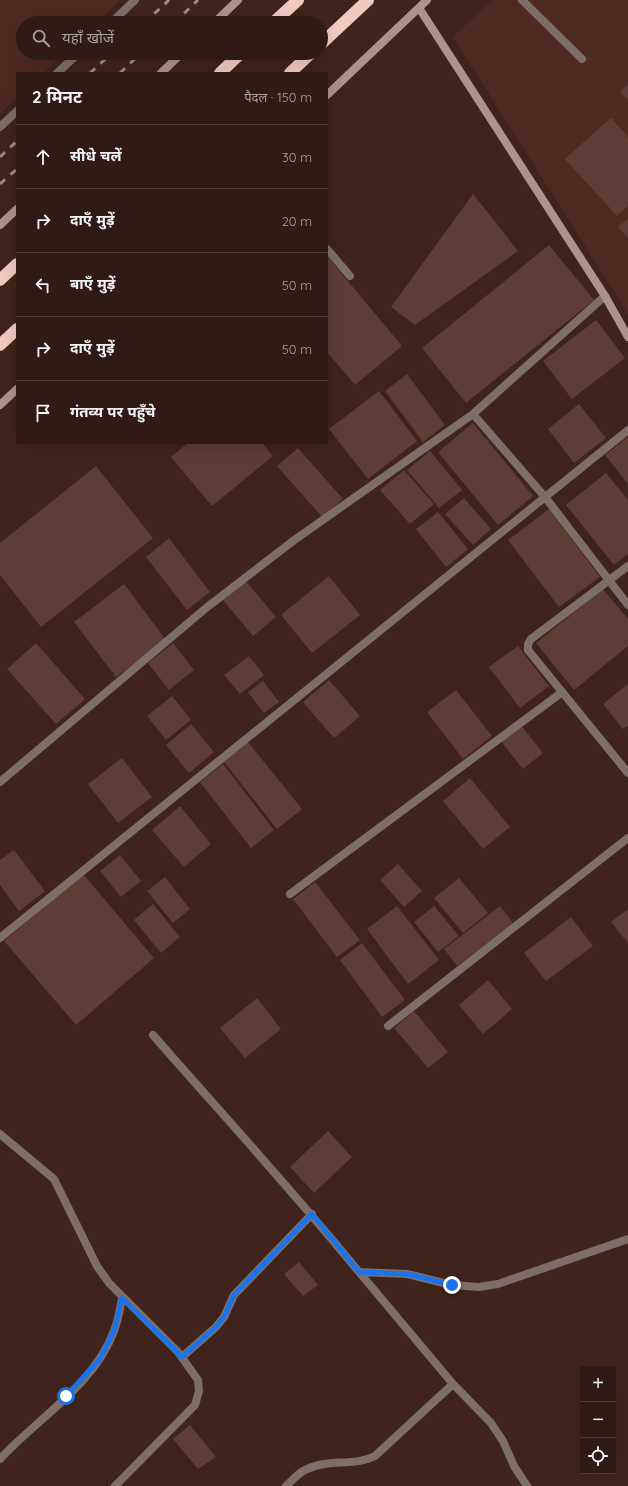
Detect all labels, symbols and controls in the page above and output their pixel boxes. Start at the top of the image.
search box [16,16,328,60]
icon: search [30,27,52,49]
text: यहाँ खोजें [62,28,114,47]
text: 2 मिनट [32,86,82,107]
text: पैदल · 150 m [244,89,312,105]
icon: ahead [32,146,54,168]
text: सीधे चलें [70,146,121,165]
text: 30 m [282,149,312,165]
icon: right [32,210,54,232]
text: दाएँ मुड़ें [70,210,114,229]
text: 20 m [282,213,312,229]
icon: left [32,274,54,296]
text: बाएँ मुड़ें [70,274,115,293]
text: 50 m [282,277,312,293]
icon: right [32,338,54,360]
text: दाएँ मुड़ें [70,338,114,357]
text: 50 m [282,341,312,357]
icon: arrive [32,402,54,424]
text: गंतव्य पर पहुँचे [70,402,156,421]
route end [443,1276,461,1294]
map controls [580,1366,616,1474]
button: + [580,1366,616,1402]
route start [57,1387,75,1405]
button: − [580,1402,616,1438]
button: locate [580,1438,616,1474]

